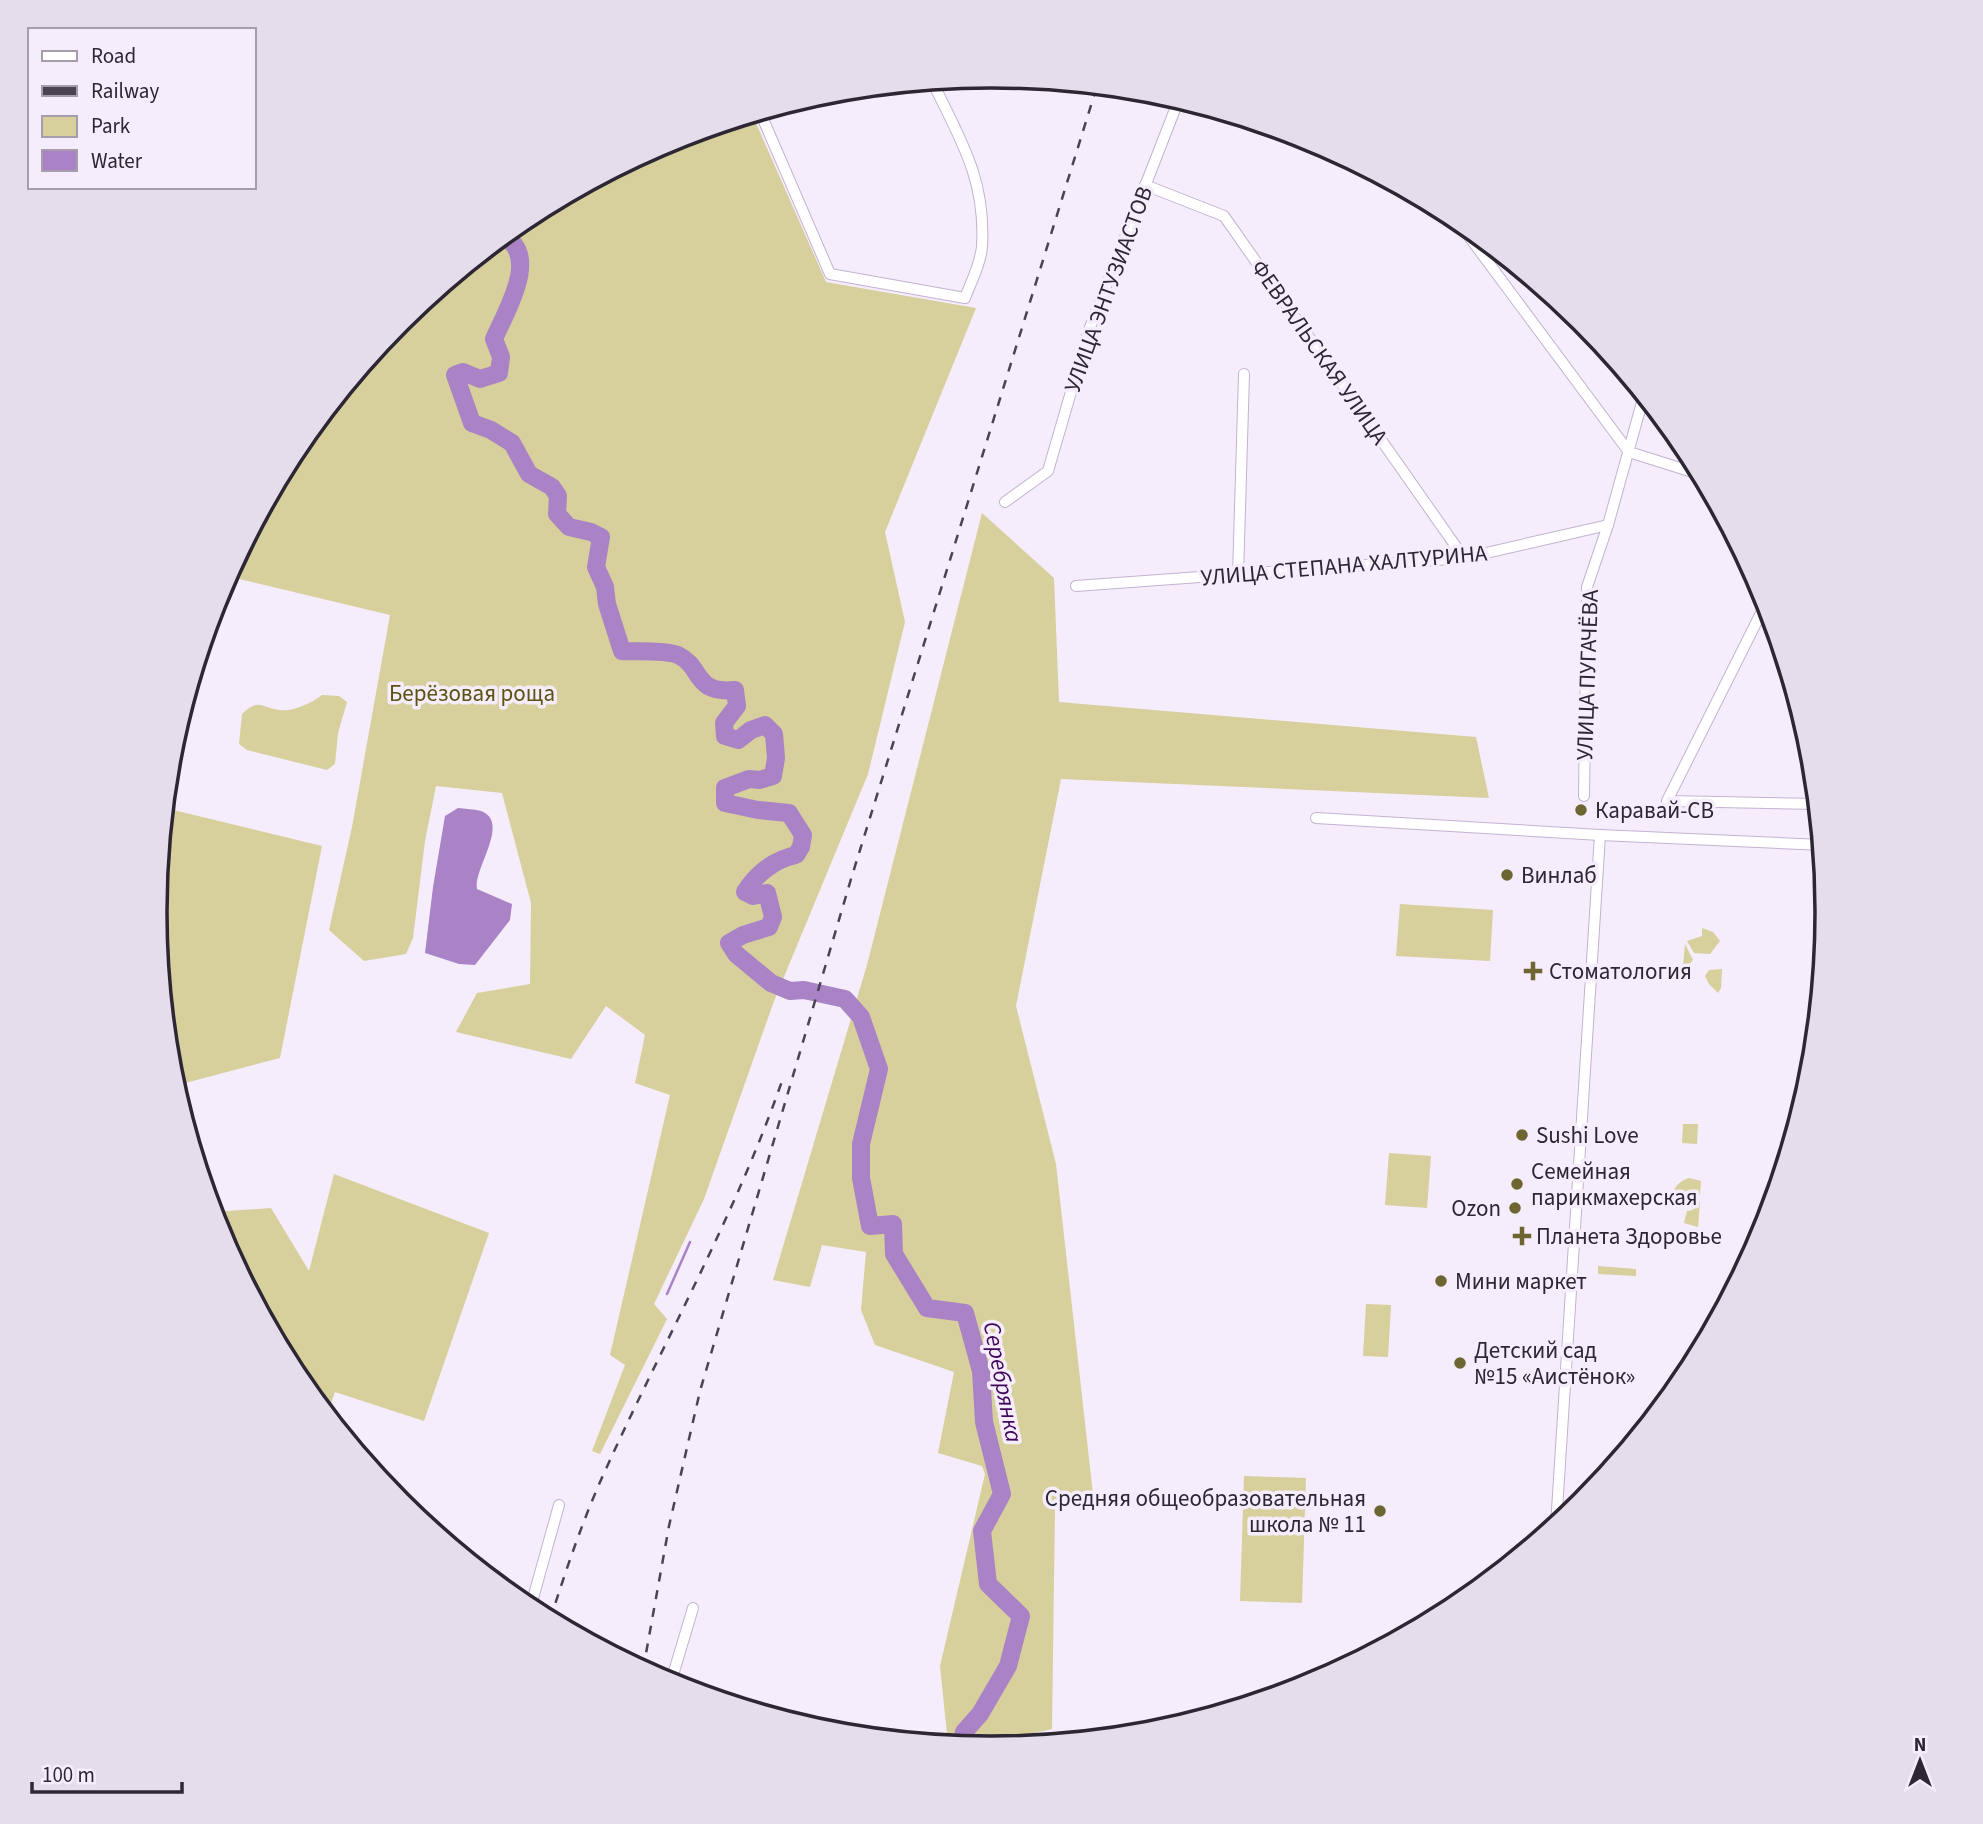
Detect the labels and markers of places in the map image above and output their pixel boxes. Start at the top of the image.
place label: Каравай-СВ [1595,794,1714,827]
marker: Каравай-СВ [1573,802,1589,818]
place label: Винлаб [1521,859,1597,892]
marker: Винлаб [1499,867,1515,883]
place label: Стоматология [1549,955,1692,988]
marker: Стоматология [1523,961,1543,981]
place label: Sushi Love [1536,1119,1639,1152]
marker: Sushi Love [1514,1127,1530,1143]
place label: Семейная парикмахерская [1531,1155,1698,1214]
marker: Семейная парикмахерская [1509,1176,1525,1192]
place label: Ozon [1451,1192,1501,1225]
marker: Ozon [1507,1200,1523,1216]
place label: Планета Здоровье [1536,1220,1722,1253]
marker: Планета Здоровье [1514,1228,1530,1244]
place label: Мини маркет [1455,1265,1587,1298]
marker: Мини маркет [1433,1273,1449,1289]
place label: Детский сад №15 «Аистёнок» [1474,1334,1636,1393]
marker: Детский сад №15 «Аистёнок» [1452,1355,1468,1371]
place label: Средняя общеобразовательная школа № 11 [1045,1482,1366,1541]
marker: Средняя общеобразовательная школа № 11 [1372,1503,1388,1519]

